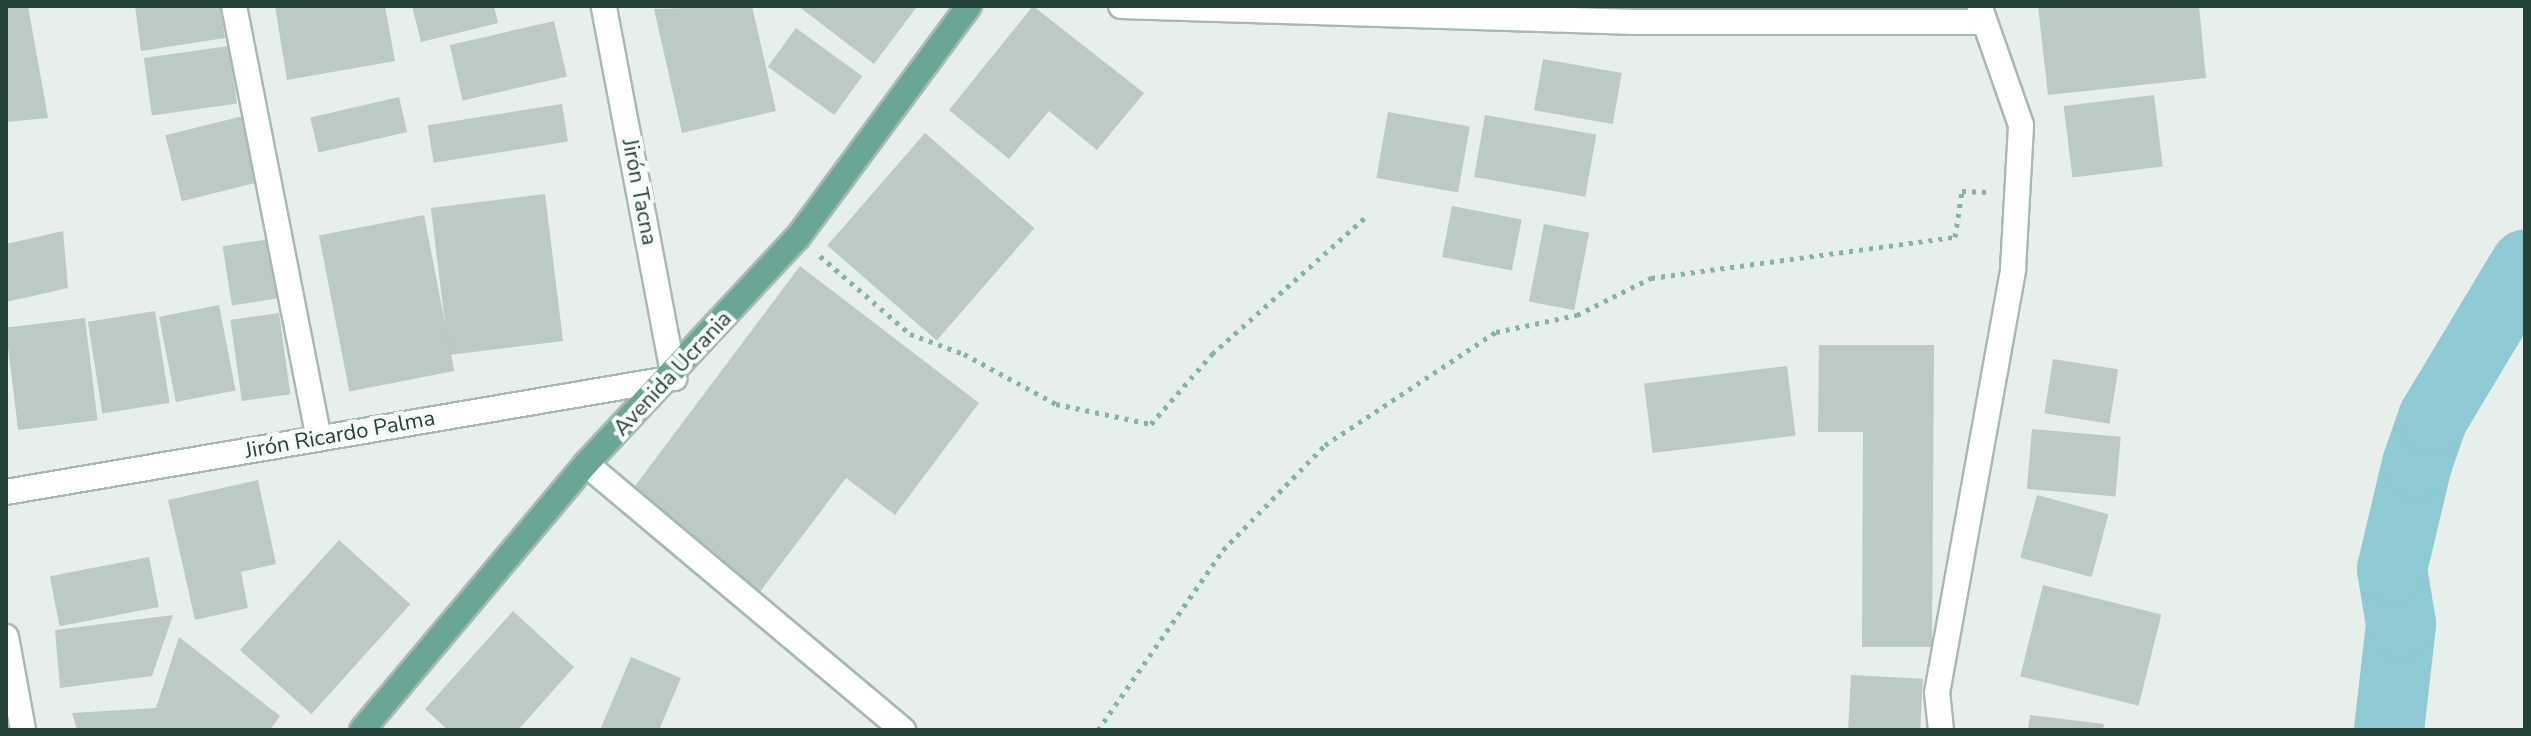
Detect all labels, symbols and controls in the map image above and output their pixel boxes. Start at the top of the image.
street label: Jirón Tacna [616,137,662,247]
street label: Avenida Ucrania [608,306,738,442]
street label: Jirón Ricardo Palma [243,405,437,465]

